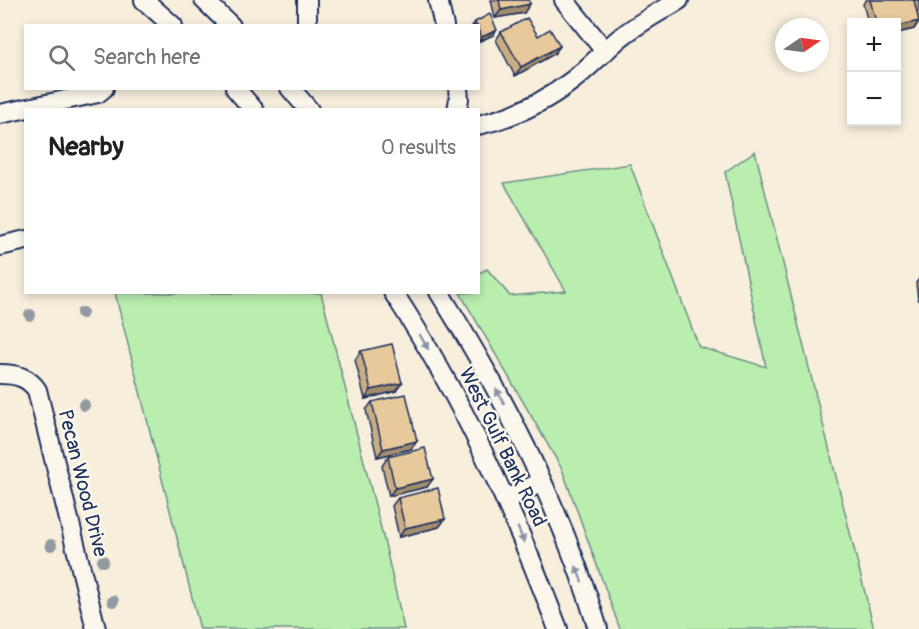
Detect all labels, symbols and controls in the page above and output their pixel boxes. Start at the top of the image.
north arrow [775,18,829,72]
map controls [847,18,901,126]
button: + [847,18,901,72]
search box [24,24,480,90]
icon: search [45,41,78,74]
text: Search here [93,43,200,71]
button: − [847,72,901,126]
text: Nearby [48,131,124,163]
text: 0 results [381,135,456,160]
one-way arrow [419,334,429,351]
street label: West Gulf Bank Road [454,363,552,531]
one-way arrow [495,387,505,404]
street label: Pecan Wood Drive [53,407,113,559]
one-way arrow [517,526,526,543]
one-way arrow [574,564,584,582]

